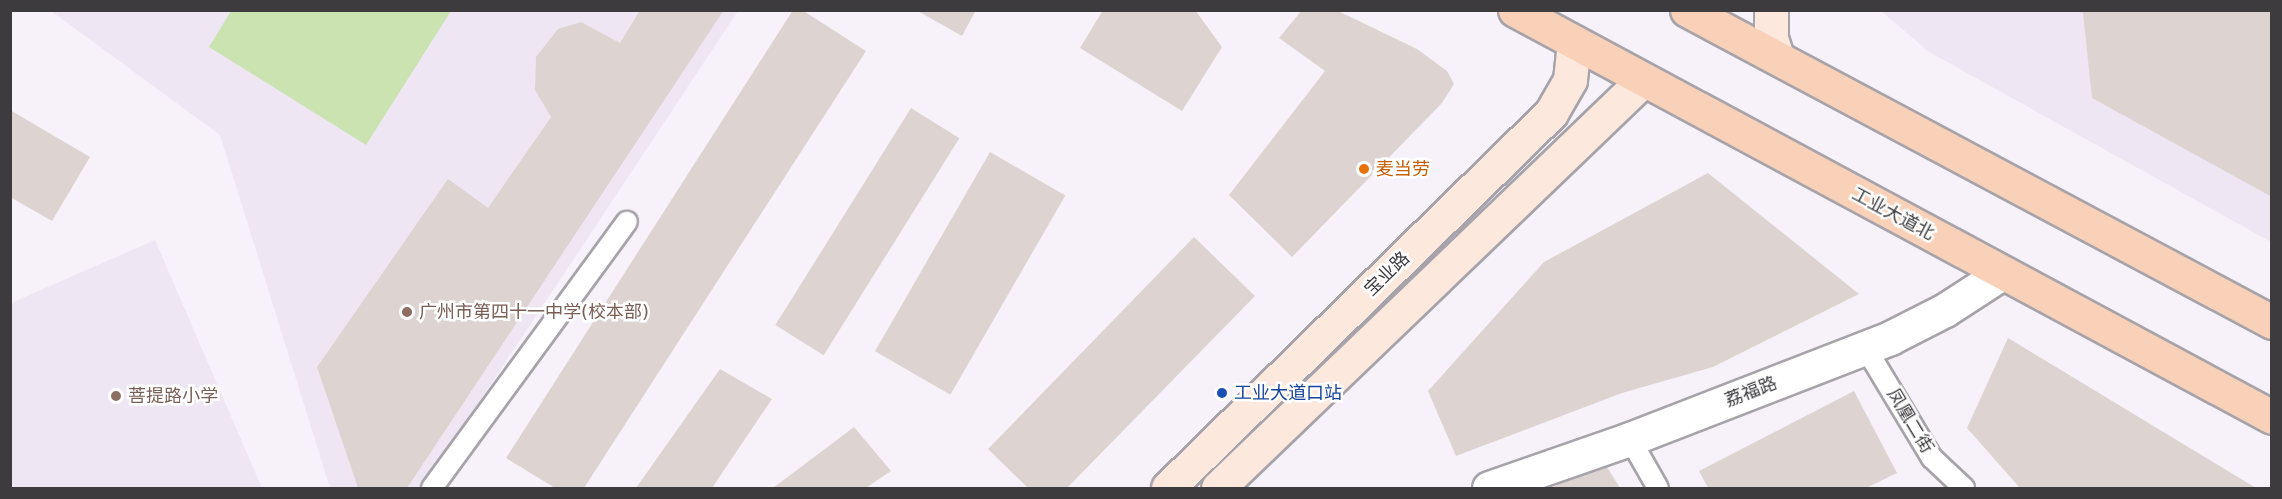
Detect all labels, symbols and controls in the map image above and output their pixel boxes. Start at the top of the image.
place label: 麦当劳 [1376,158,1430,180]
marker: 麦当劳 [1357,162,1371,176]
street label: 工业大道北 [1848,183,1938,245]
street label: 宝业路 [1360,247,1414,301]
place label: 广州市第四十一中学(校本部) [419,301,649,323]
marker: 广州市第四十一中学(校本部) [400,305,414,319]
street label: 荔福路 [1722,372,1780,412]
place label: 工业大道口站 [1234,382,1342,404]
place label: 菩提路小学 [128,385,218,407]
street label: 凤凰二街 [1882,385,1938,457]
marker: 工业大道口站 [1215,386,1229,400]
marker: 菩提路小学 [109,389,123,403]

